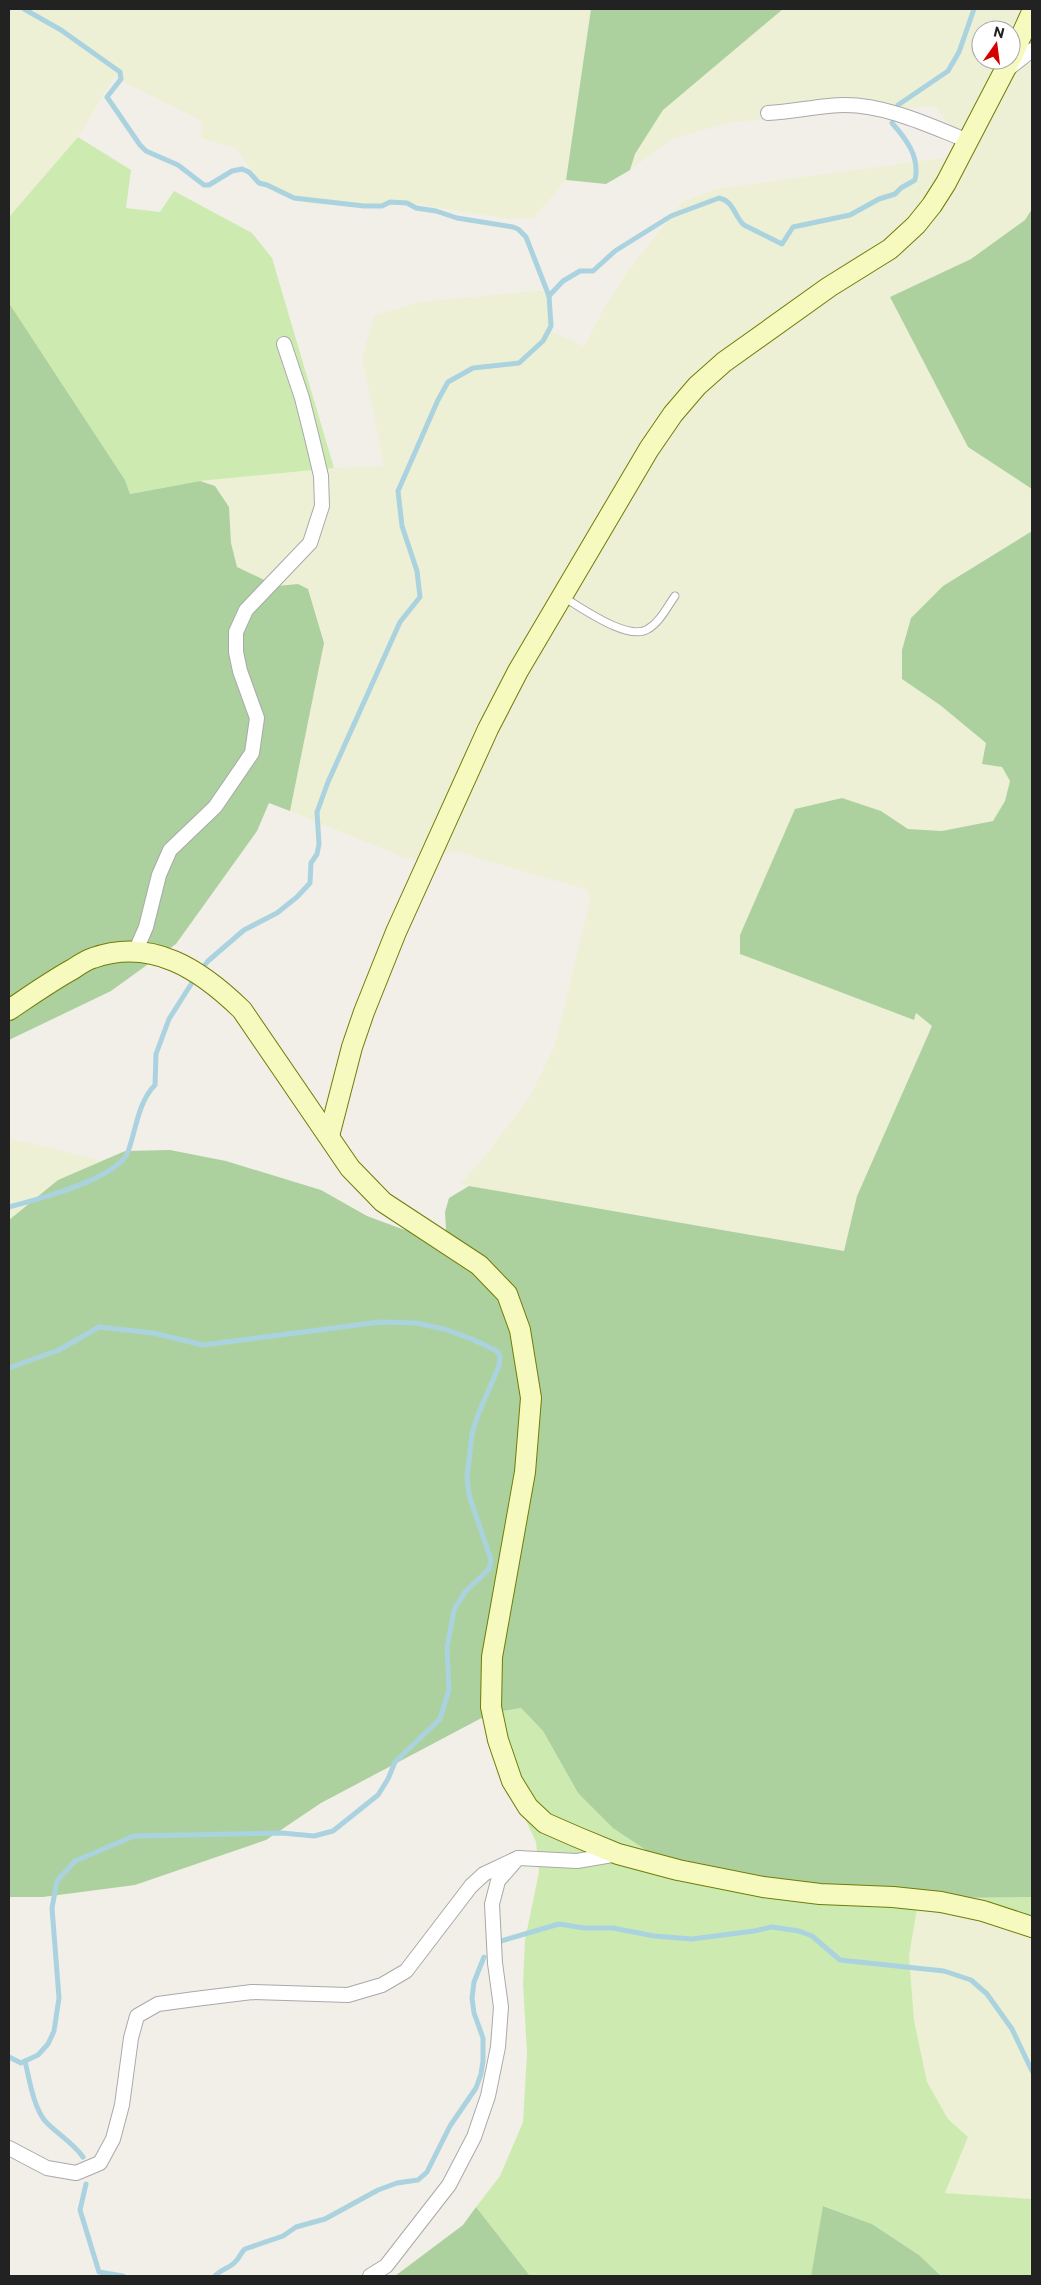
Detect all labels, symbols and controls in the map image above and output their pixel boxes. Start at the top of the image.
north arrow [971,20,1021,70]
text: N [992,22,1006,41]

